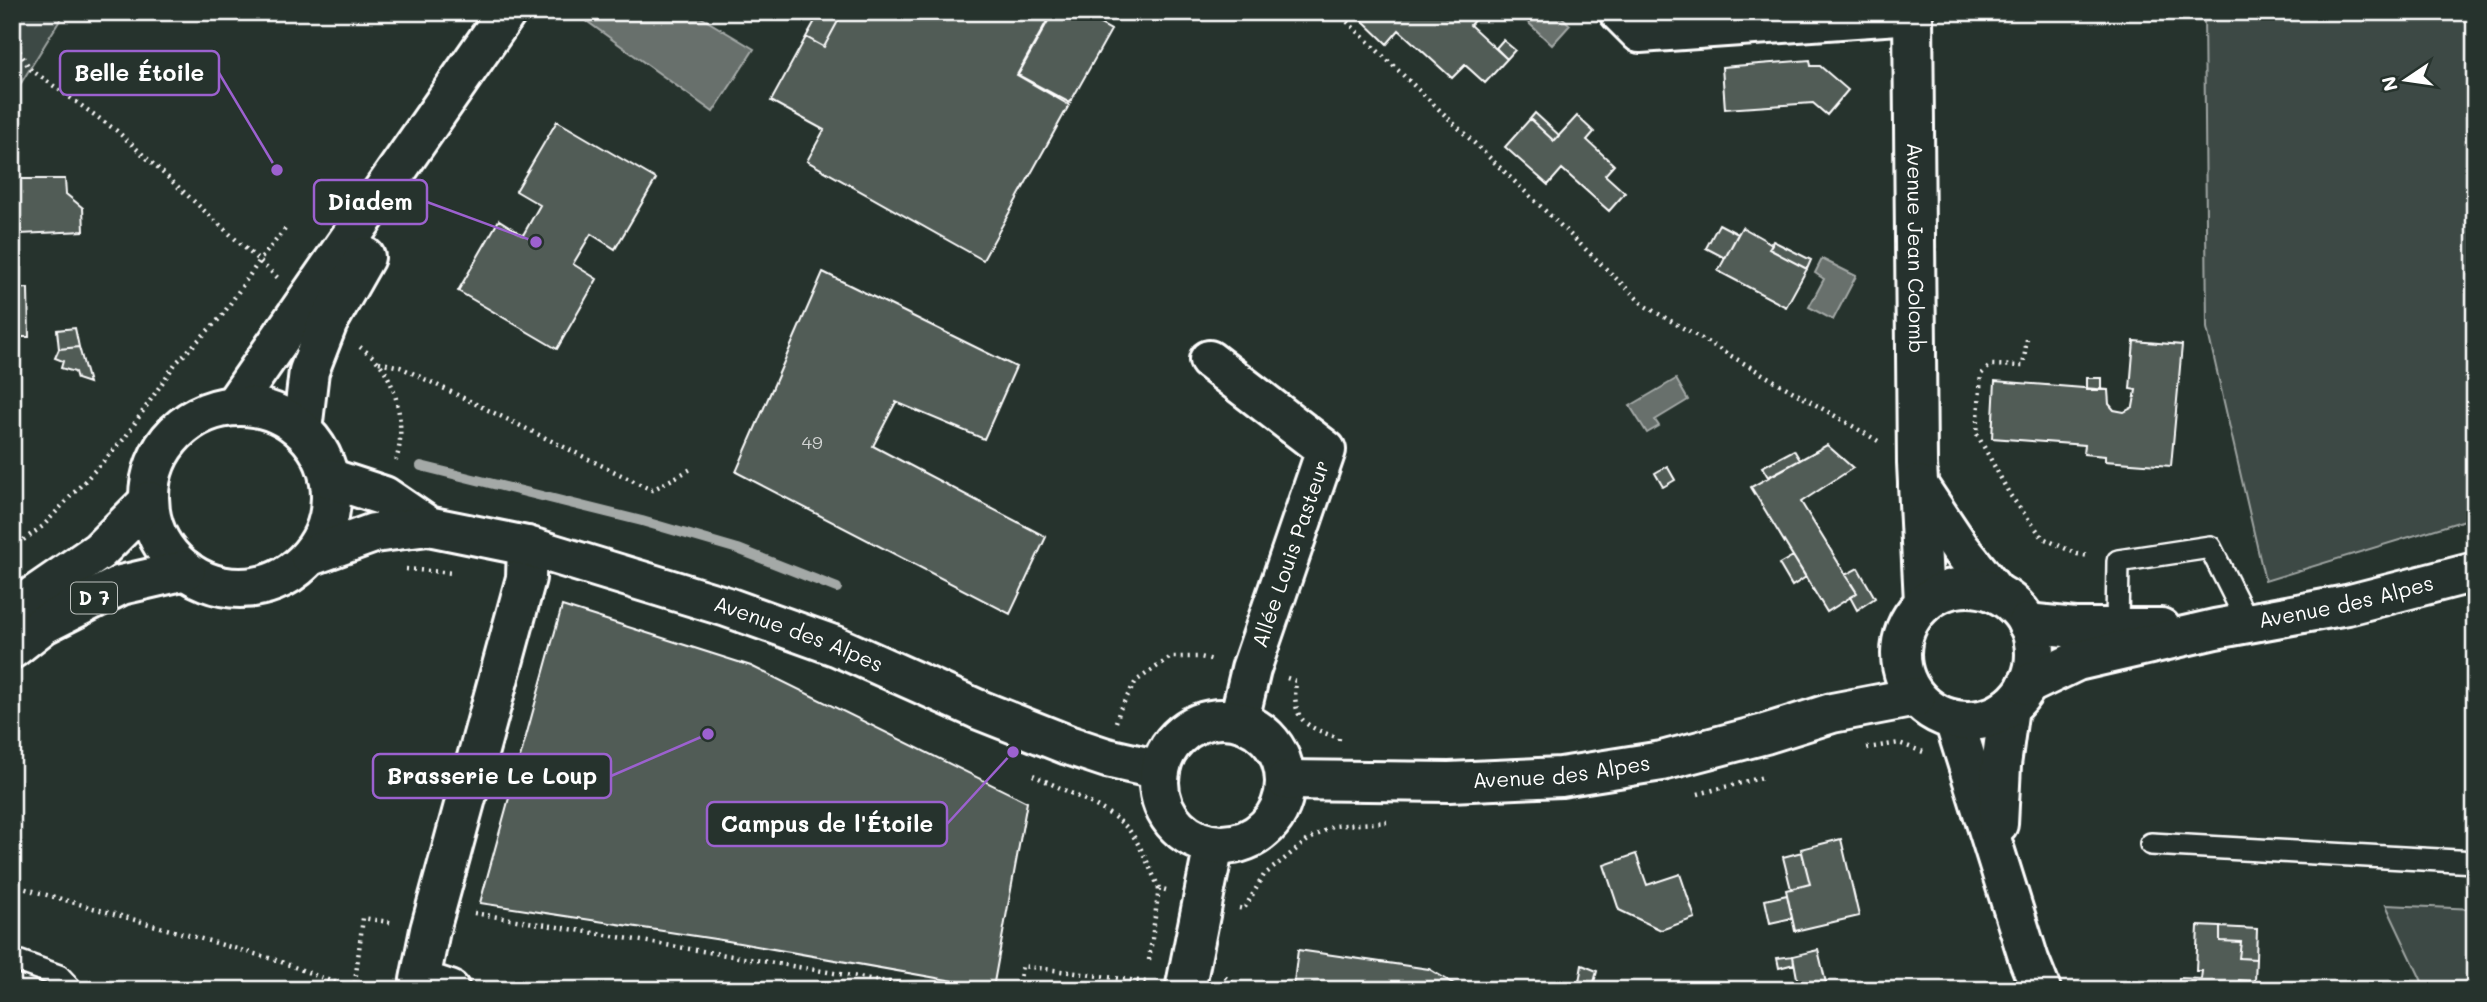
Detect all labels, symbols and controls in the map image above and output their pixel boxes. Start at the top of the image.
north arrow [2372,46,2442,116]
callout: Belle Étoile [60,51,219,95]
text: Belle Étoile [74,57,204,87]
text: N [2375,74,2403,94]
street label: Avenue Jean Colomb [1902,142,1931,353]
callout: Diadem [314,180,427,224]
text: Diadem [328,186,412,216]
house number: 49 [801,430,823,454]
street label: Allée Louis Pasteur [1245,456,1334,651]
street label: Avenue des Alpes [2256,568,2436,633]
road number: D 7 [71,582,117,614]
street label: Avenue des Alpes [711,589,888,677]
street label: Avenue des Alpes [1472,748,1652,793]
callout: Brasserie Le Loup [373,754,611,798]
text: Brasserie Le Loup [387,760,597,790]
callout: Campus de l'Étoile [707,802,947,846]
text: Campus de l'Étoile [721,808,933,838]

